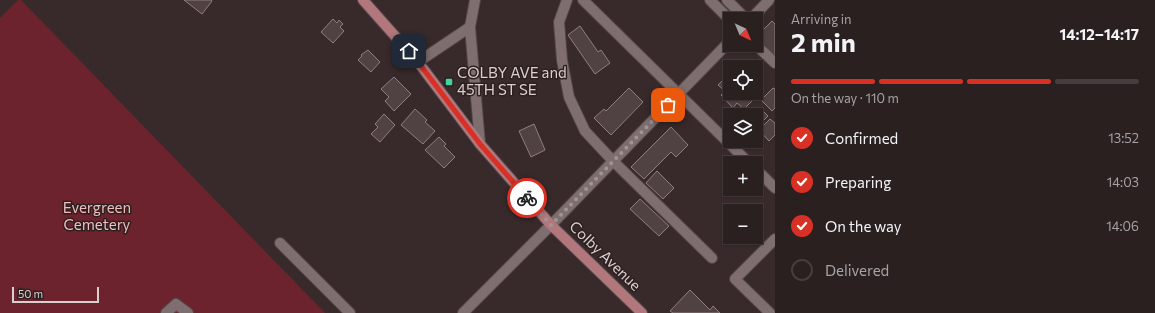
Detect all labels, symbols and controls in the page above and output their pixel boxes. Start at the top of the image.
text: Arriving in [791,11,851,27]
north arrow [723,12,763,52]
map controls [723,12,763,244]
text: 14:12–14:17 [1060,25,1139,43]
text: 2 min [791,26,856,57]
pin [392,34,426,68]
icon: home [398,40,420,62]
button: locate [723,60,763,100]
place label: COLBY AVE and 45TH ST SE [457,63,567,98]
marker: COLBY AVE and 45TH ST SE [444,77,454,87]
pin [651,88,685,122]
text: On the way · 110 m [791,90,899,106]
icon: bag [657,94,679,116]
button: layers [723,108,763,148]
icon: check [791,127,813,149]
text: Confirmed [825,129,898,147]
text: 13:52 [1108,130,1139,146]
button: + [723,156,763,196]
icon: check [791,171,813,193]
text: Preparing [825,173,891,191]
text: 14:03 [1107,174,1139,190]
courier [507,178,547,218]
icon: bike [516,187,538,209]
park label: Evergreen Cemetery [63,198,131,233]
button: − [723,204,763,244]
icon: check [791,215,813,237]
street label: Colby Avenue [566,217,645,294]
text: On the way [825,217,902,235]
text: 14:06 [1106,218,1139,234]
text: Delivered [825,261,889,279]
scale bar [12,285,99,304]
text: 50 m [18,287,43,300]

